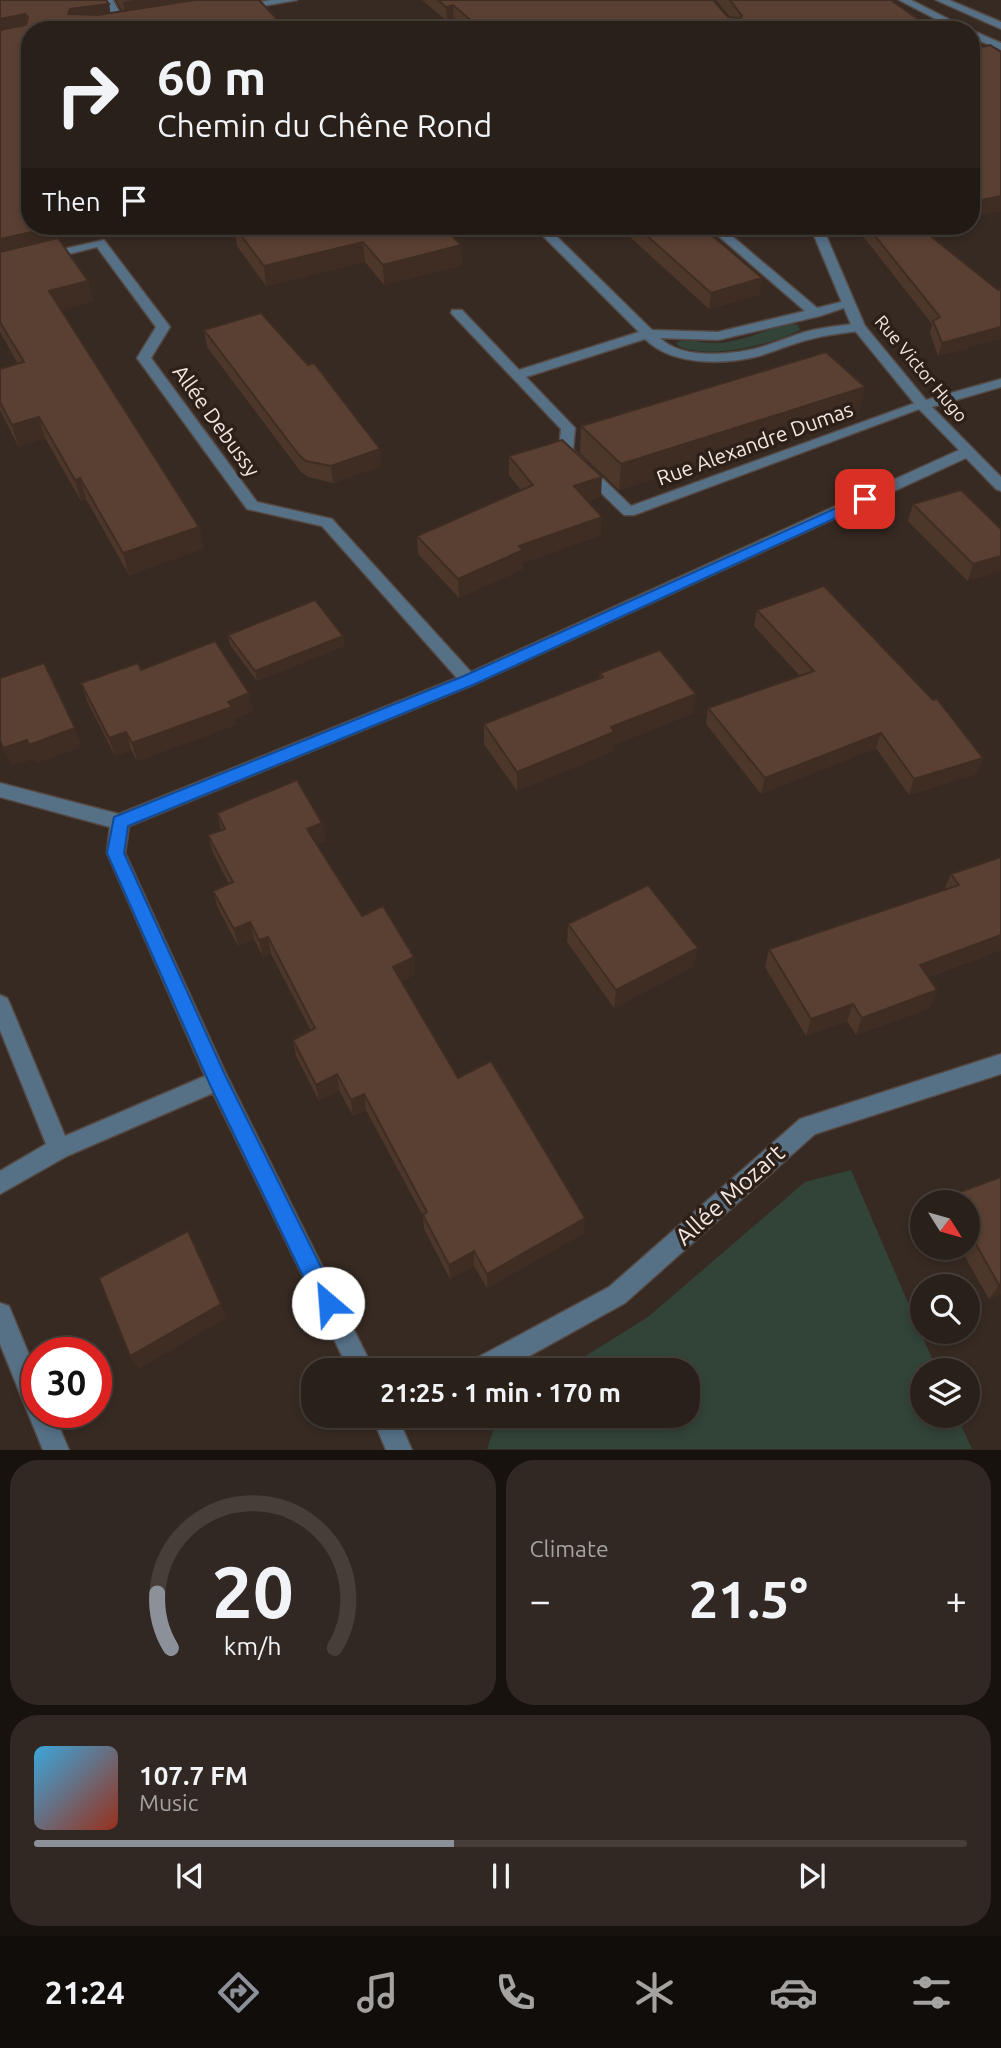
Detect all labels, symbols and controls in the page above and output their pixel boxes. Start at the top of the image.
icon: right [42,49,133,140]
text: 60 m [157,49,266,104]
text: Chemin du Chêne Rond [157,107,492,143]
icon: arrive [115,182,153,220]
text: Then [42,187,101,216]
street label: Rue Victor Hugo [872,311,972,426]
street label: Allée Debussy [168,360,265,481]
street label: Rue Alexandre Dumas [653,396,856,490]
pin [835,469,895,529]
icon: arrive [846,480,884,518]
street label: Allée Mozart [670,1138,790,1250]
north arrow [910,1190,980,1260]
map controls [910,1190,980,1428]
position arrow [291,1266,365,1340]
button: search [910,1274,980,1344]
speed limit sign: 30 [21,1337,112,1428]
button: layers [910,1358,980,1428]
text: 21:25 · 1 min · 170 m [380,1378,621,1407]
text: Climate [530,1536,609,1561]
text: 20 [212,1551,294,1633]
text: 21.5° [689,1570,808,1628]
text: − [530,1579,551,1621]
text: + [946,1579,967,1621]
text: km/h [224,1632,282,1660]
text: 107.7 FM [139,1761,248,1790]
text: Music [139,1790,198,1815]
icon: previous [171,1857,209,1895]
icon: pause [482,1857,520,1895]
icon: next [793,1857,831,1895]
icon: directions [214,1968,263,2017]
icon: music [353,1968,402,2017]
icon: phone [491,1968,540,2017]
icon: climate [630,1968,679,2017]
icon: car [769,1968,818,2017]
icon: filters [907,1968,956,2017]
text: 21:24 [45,1974,125,2010]

